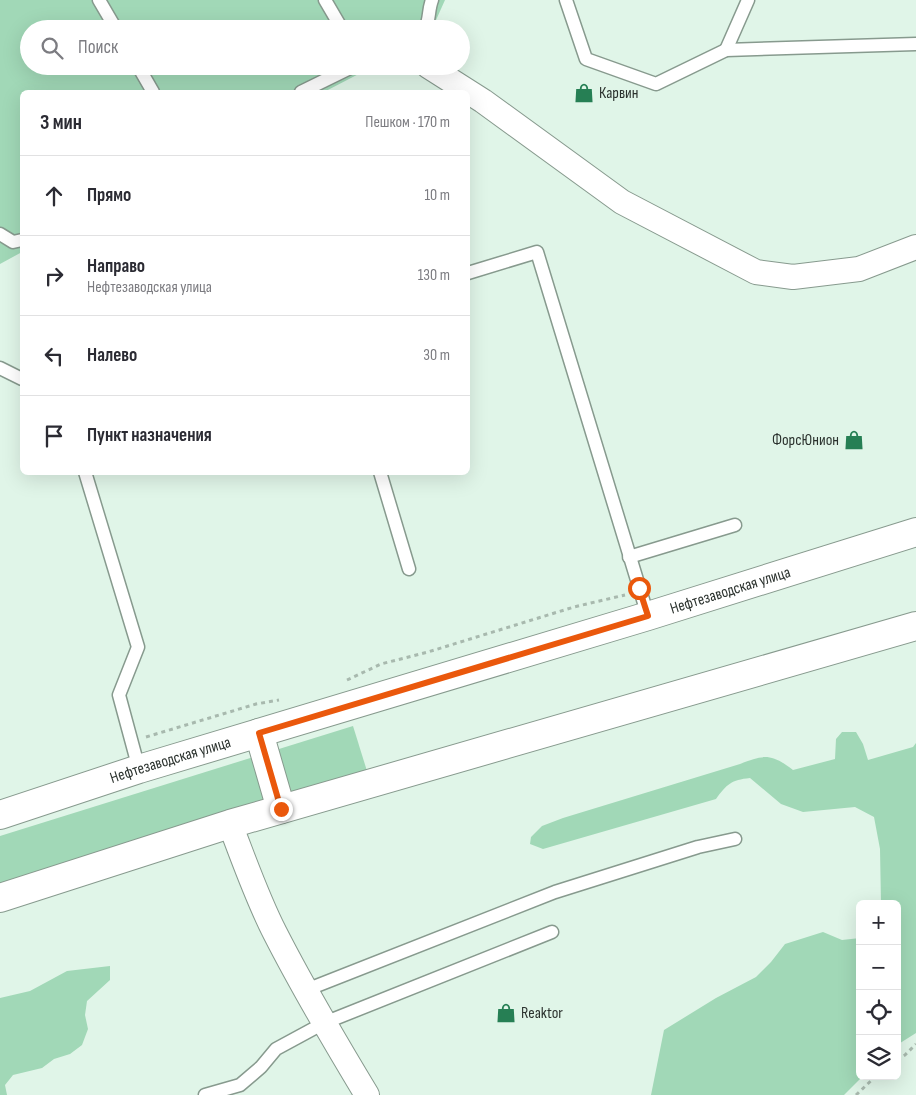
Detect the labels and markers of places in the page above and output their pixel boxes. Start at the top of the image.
shop icon: Карвин [573,82,595,104]
place label: Карвин [599,84,638,103]
shop icon: ФорсЮнион [843,429,865,451]
place label: ФорсЮнион [772,431,839,450]
shop icon: Reaktor [495,1002,517,1024]
place label: Reaktor [521,1004,563,1023]

